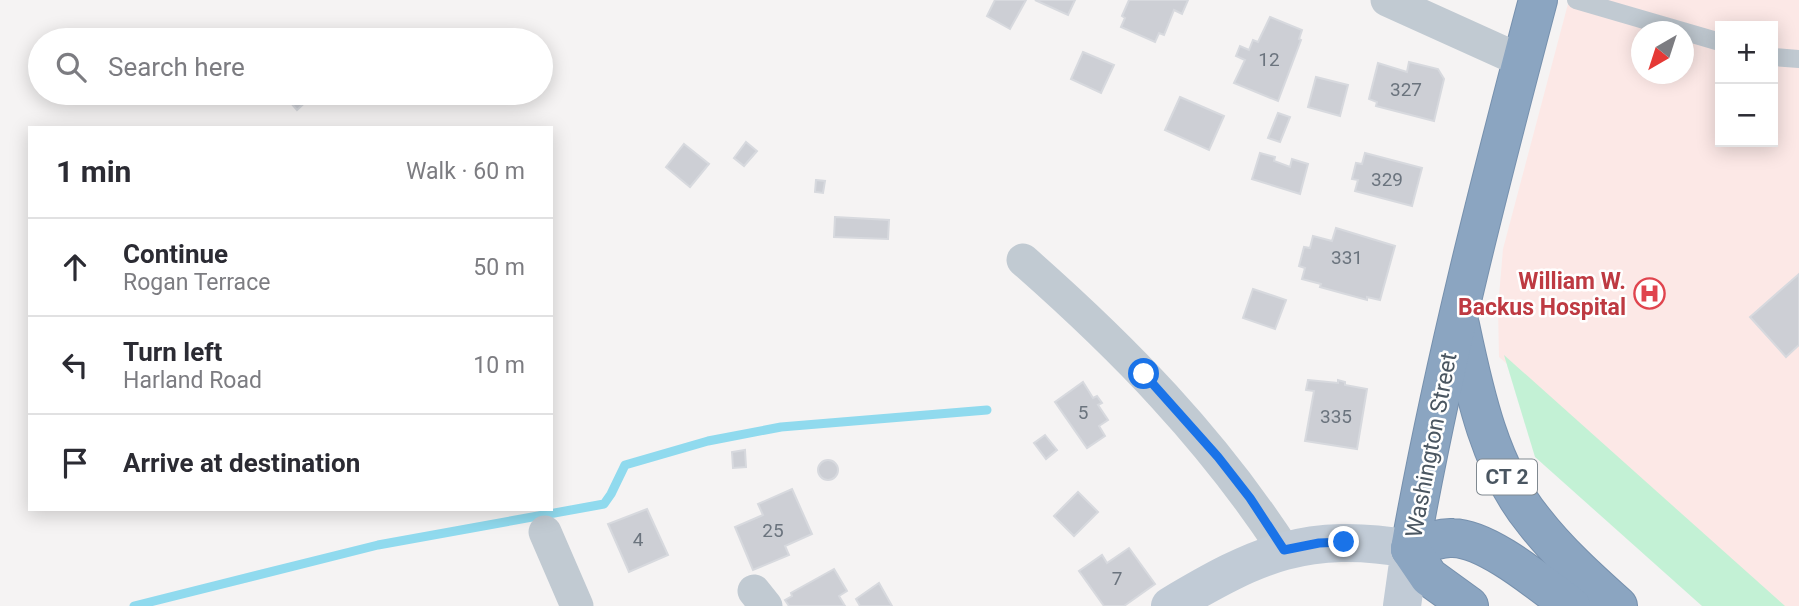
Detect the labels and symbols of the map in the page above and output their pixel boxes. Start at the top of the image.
north arrow [1631,21,1694,84]
house number: 12 [1258,48,1280,71]
house number: 327 [1390,78,1422,101]
house number: 329 [1371,168,1403,191]
house number: 331 [1331,246,1363,269]
place label: William W. Backus Hospital [1458,268,1626,321]
hospital icon: William W. Backus Hospital [1632,277,1666,311]
street label: Washington Street [1400,350,1463,540]
route start [1128,358,1159,389]
house number: 5 [1078,401,1088,424]
house number: 335 [1320,405,1352,428]
road number: CT 2 [1477,460,1537,494]
house number: 25 [762,519,784,542]
route end [1328,526,1359,557]
house number: 4 [633,528,644,551]
house number: 7 [1112,567,1122,590]

